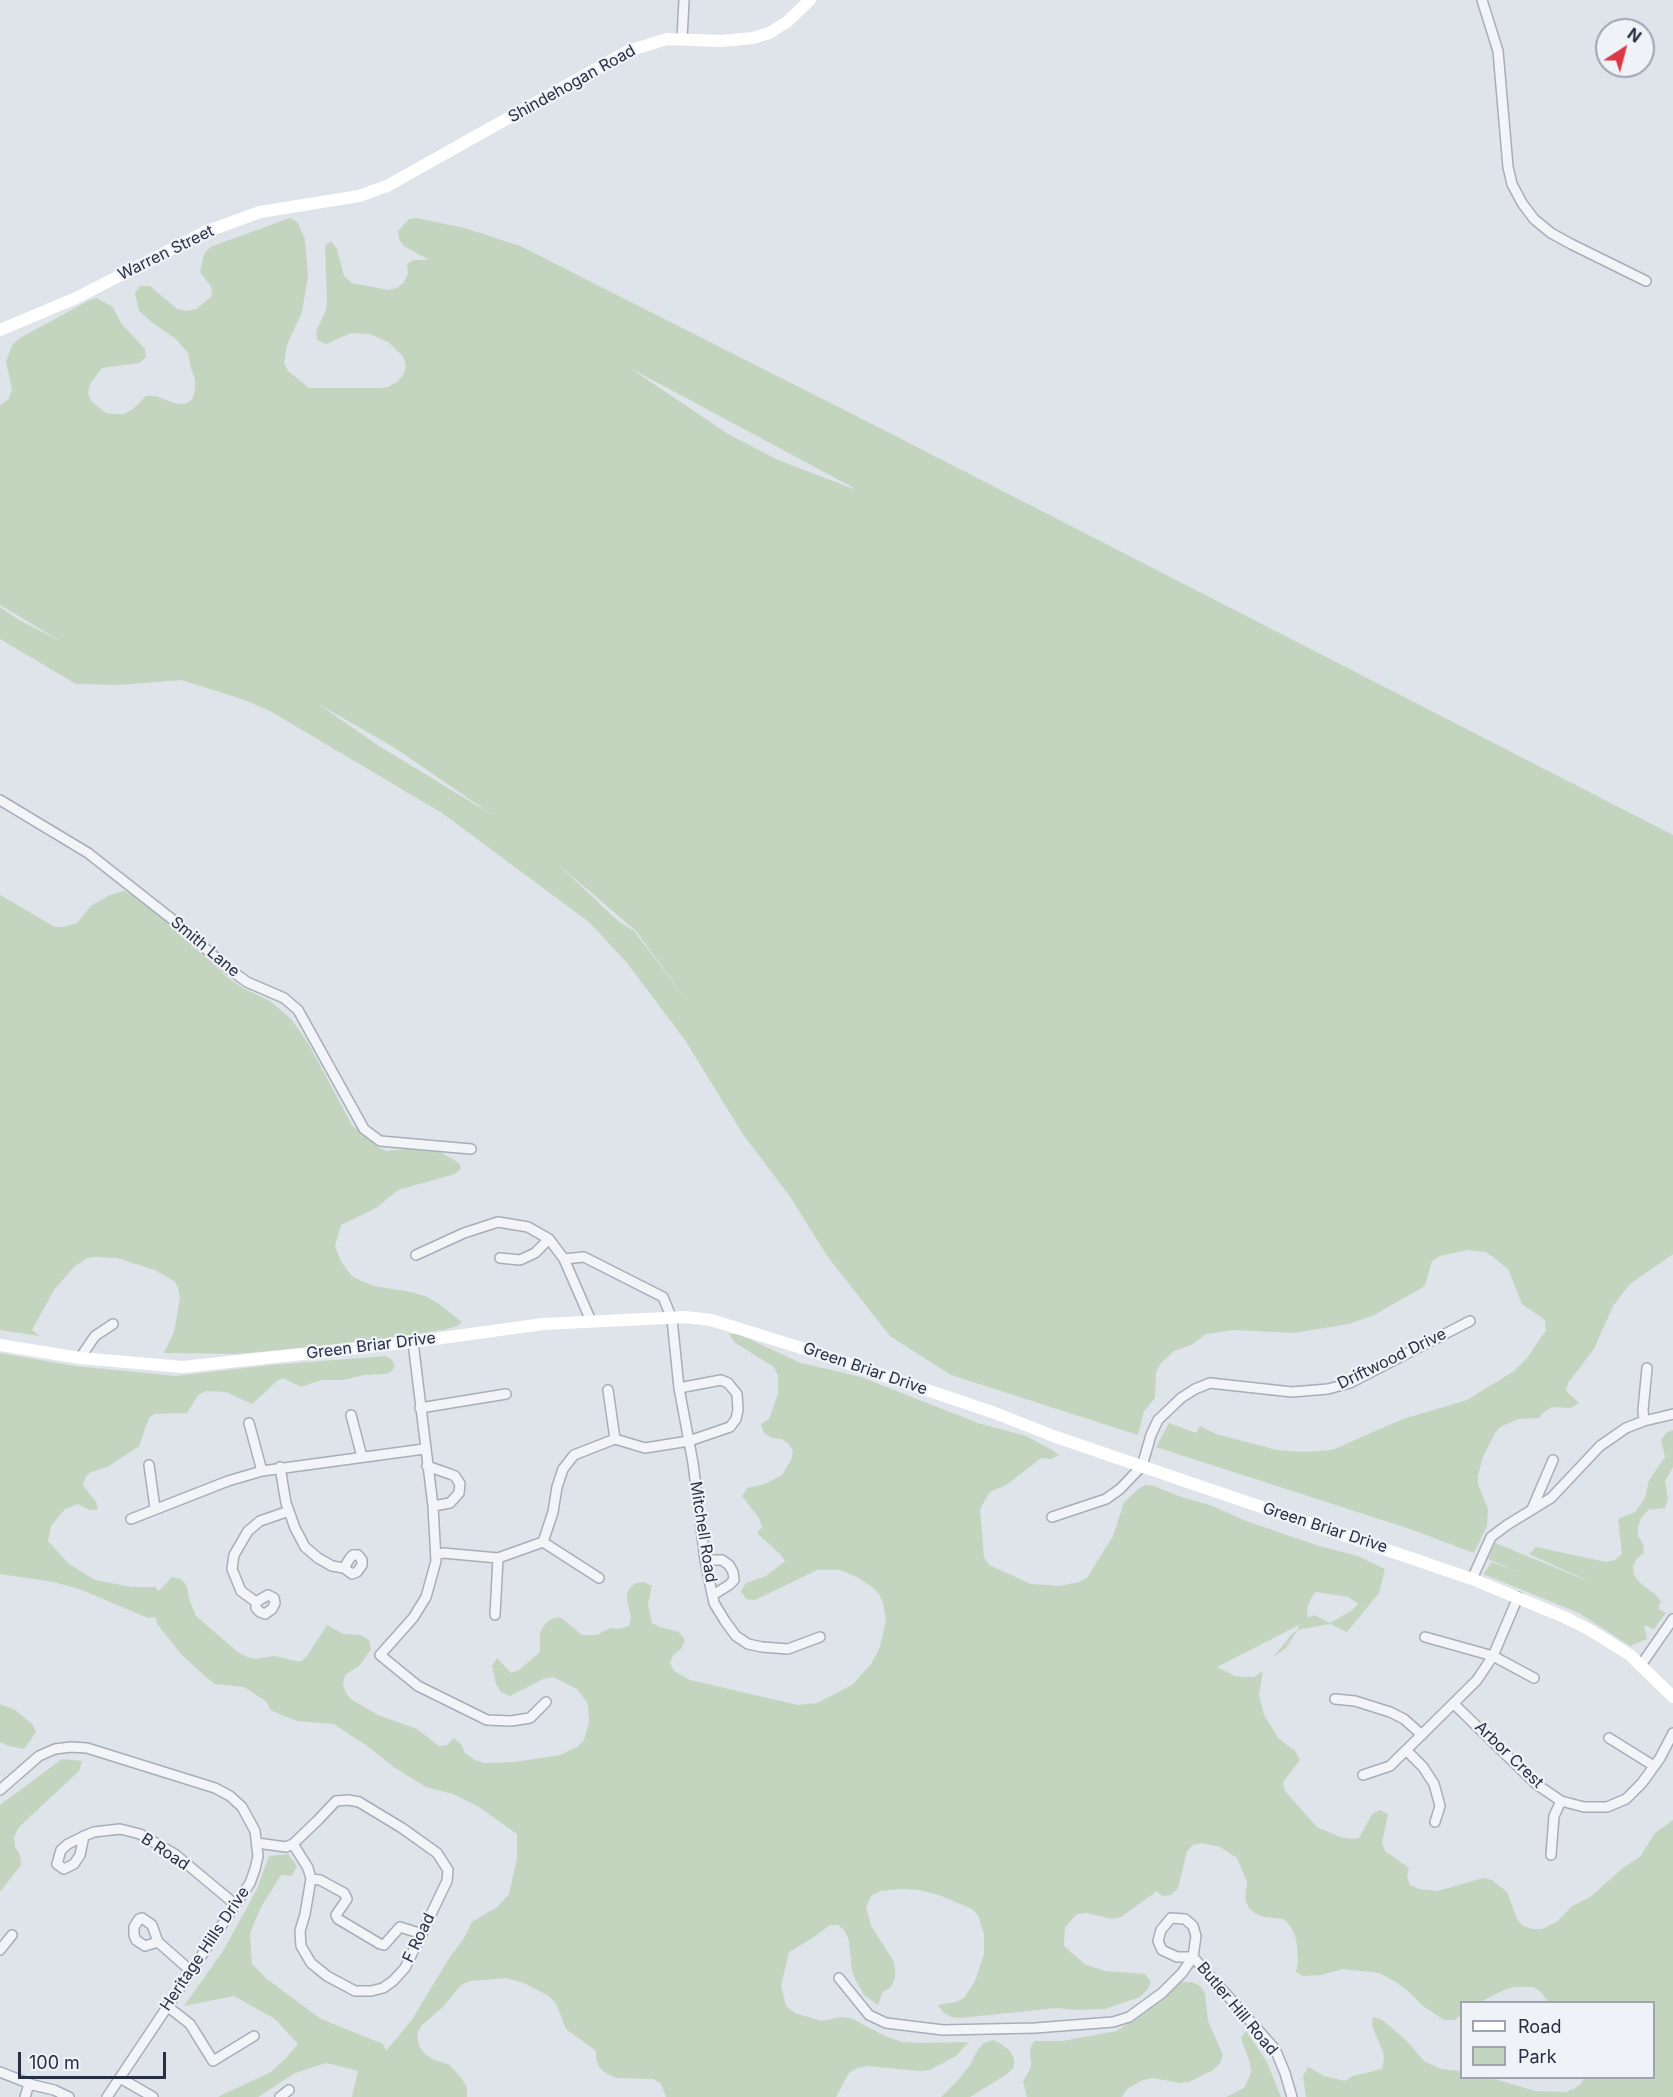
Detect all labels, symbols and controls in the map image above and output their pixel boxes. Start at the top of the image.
north arrow [1595,18,1655,78]
text: N [1624,23,1645,47]
street label: Shindehogan Road [505,41,639,127]
street label: Warren Street [115,221,217,285]
street label: Smith Lane [167,913,243,981]
street label: Driftwood Drive [1335,1324,1449,1394]
street label: Green Briar Drive [305,1329,437,1363]
street label: Green Briar Drive [800,1339,930,1399]
street label: Mitchell Road [686,1480,720,1584]
street label: Green Briar Drive [1260,1499,1390,1557]
street label: Arbor Crest [1471,1718,1547,1792]
street label: B Road [137,1829,193,1875]
street label: Heritage Hills Drive [156,1883,254,2015]
street label: F Road [399,1910,439,1966]
street label: Butler Hill Road [1193,1959,1281,2059]
legend [1460,2001,1655,2079]
text: Road [1518,2016,1561,2037]
scale bar [21,2040,170,2078]
text: Park [1518,2046,1557,2067]
text: 100 m [29,2052,80,2073]

